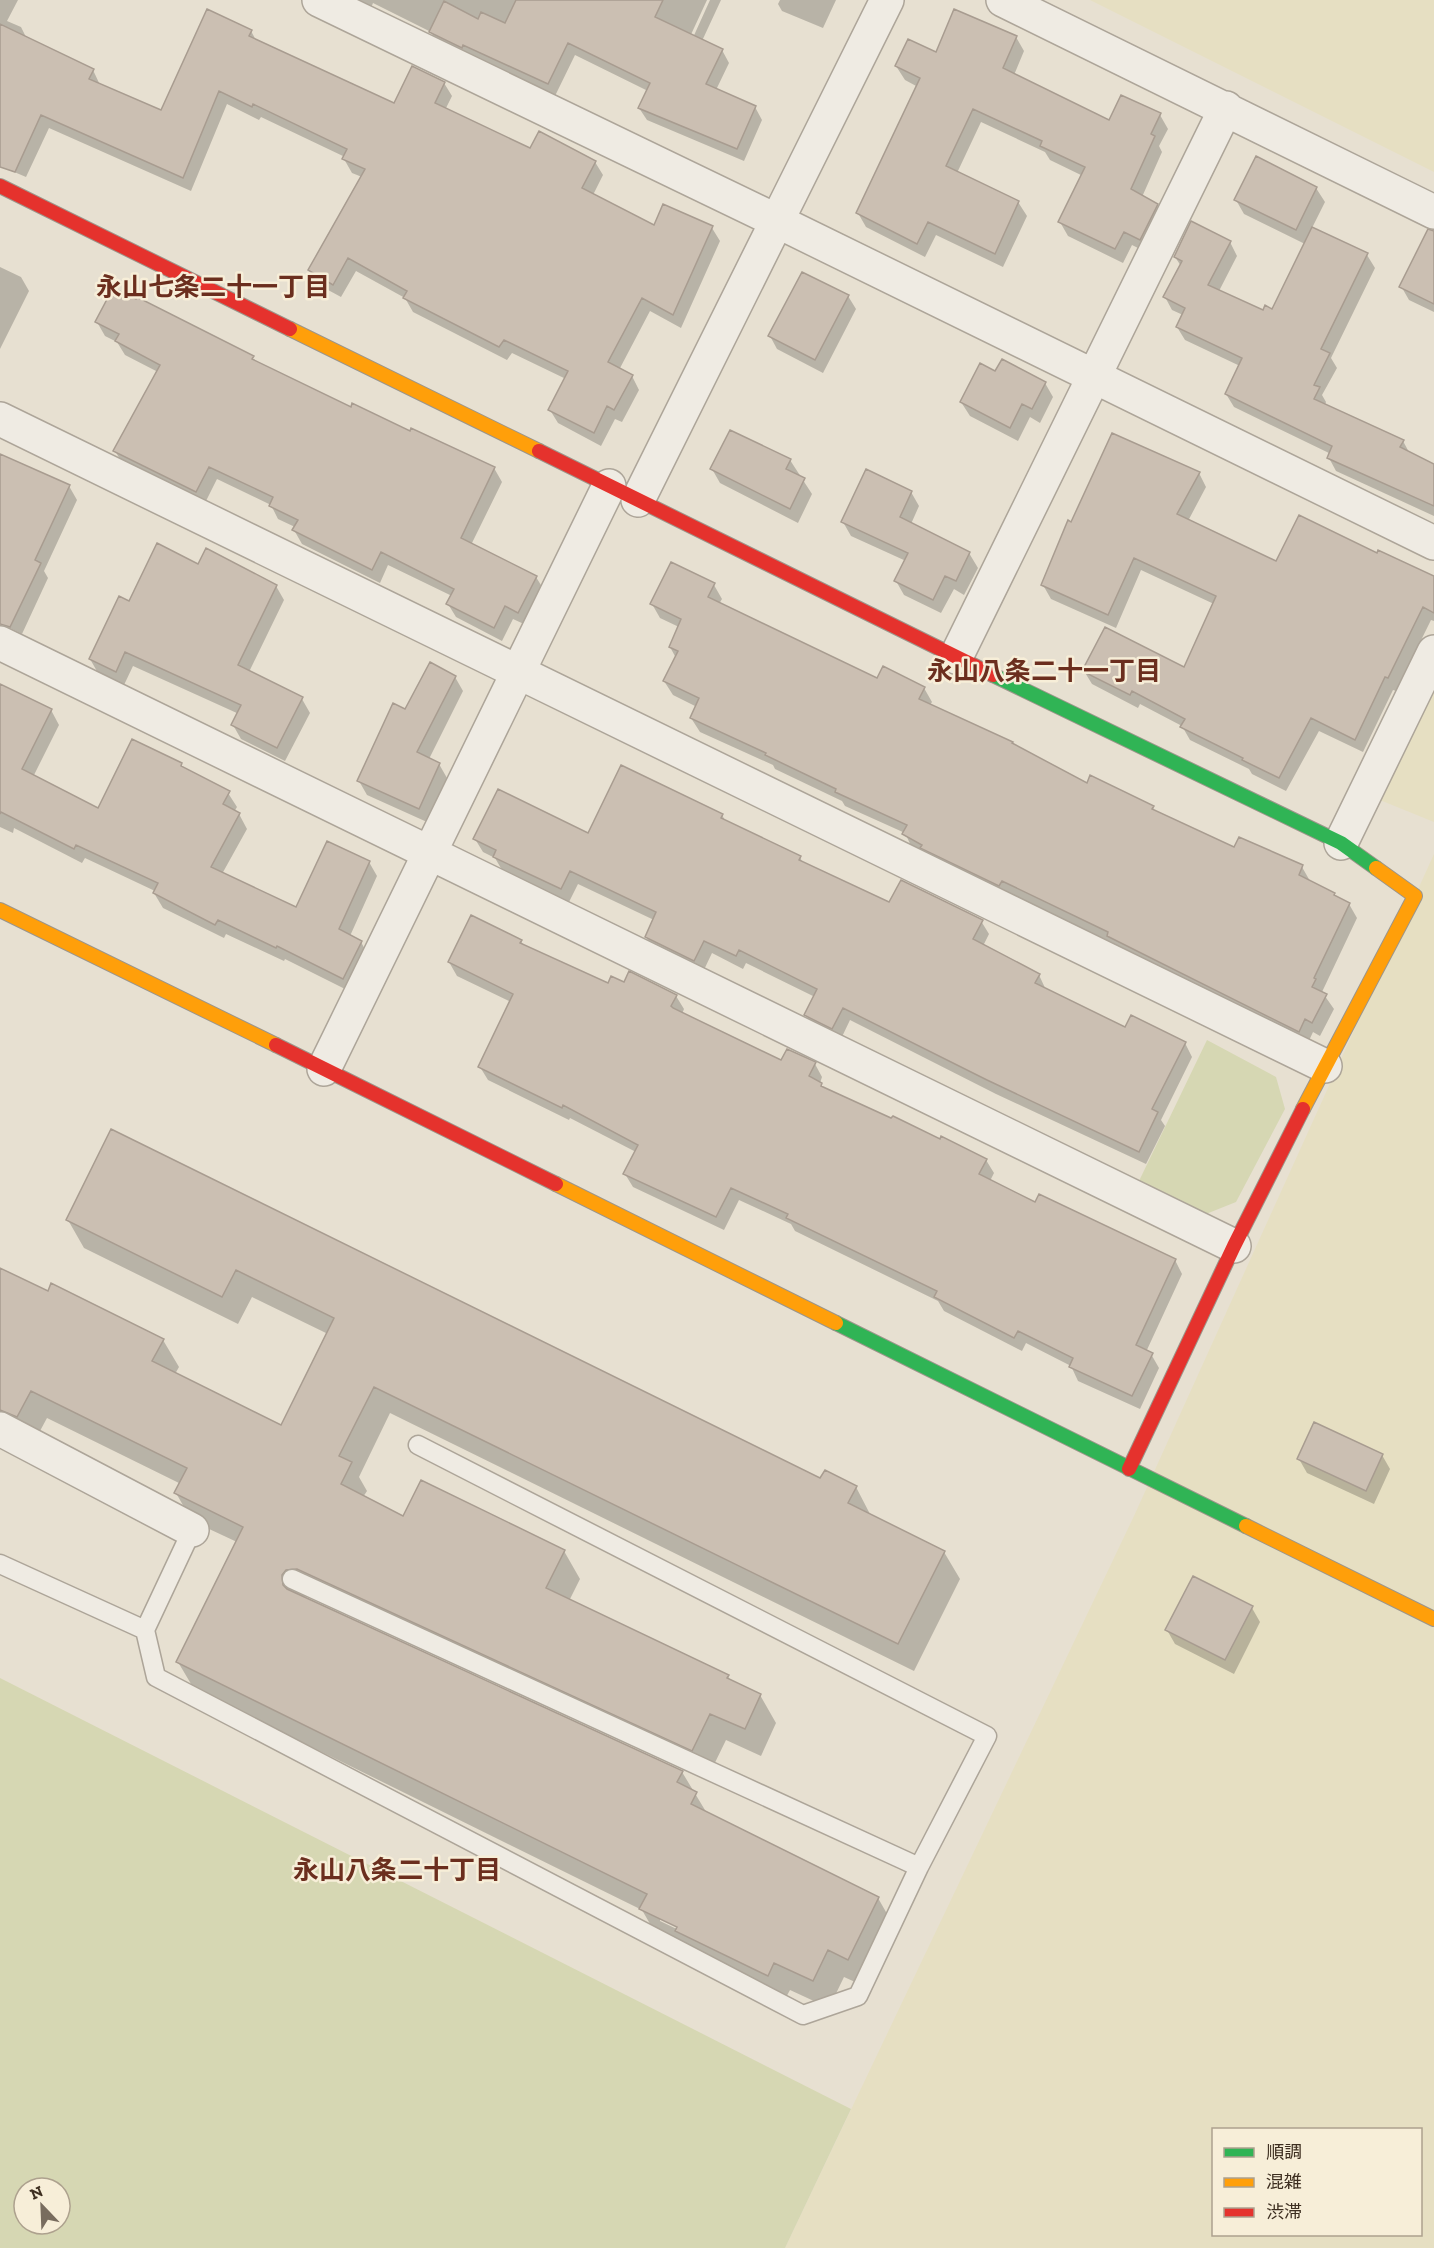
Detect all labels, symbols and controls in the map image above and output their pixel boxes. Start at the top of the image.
district label: 永山七条二十一丁目 [96,271,330,303]
district label: 永山八条二十一丁目 [927,655,1161,687]
district label: 永山八条二十丁目 [293,1854,501,1886]
legend [1212,2128,1422,2236]
text: 順調 [1266,2141,1302,2163]
text: 混雑 [1266,2171,1302,2193]
north arrow [12,2176,72,2236]
text: N [27,2182,46,2204]
text: 渋滞 [1266,2201,1302,2223]

